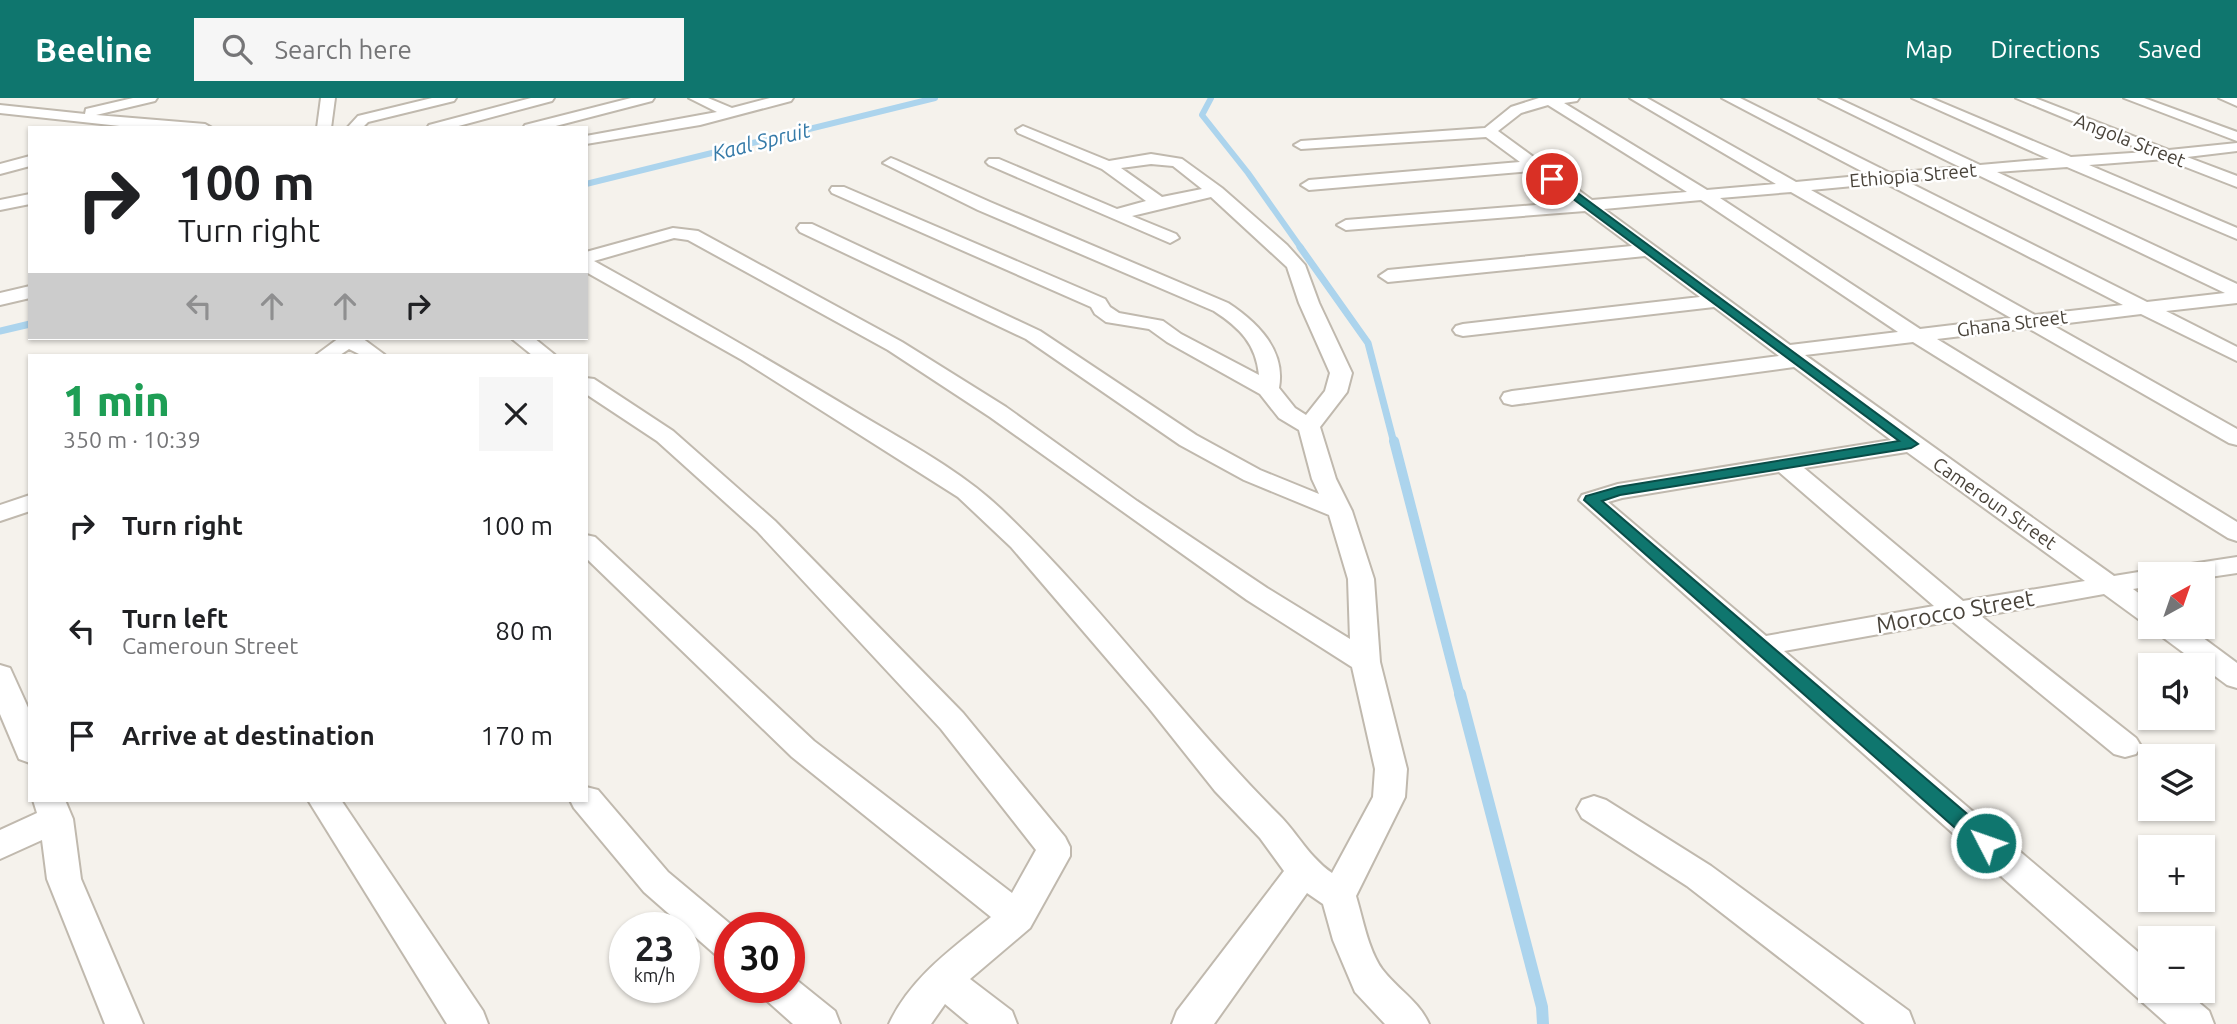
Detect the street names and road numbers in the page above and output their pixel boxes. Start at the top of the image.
street label: Angola Street [2071,109,2189,171]
street label: Ethiopia Street [1848,158,1978,192]
street label: Ghana Street [1955,305,2069,341]
street label: Cameroun Street [1929,452,2061,554]
street label: Morocco Street [1874,585,2036,637]

